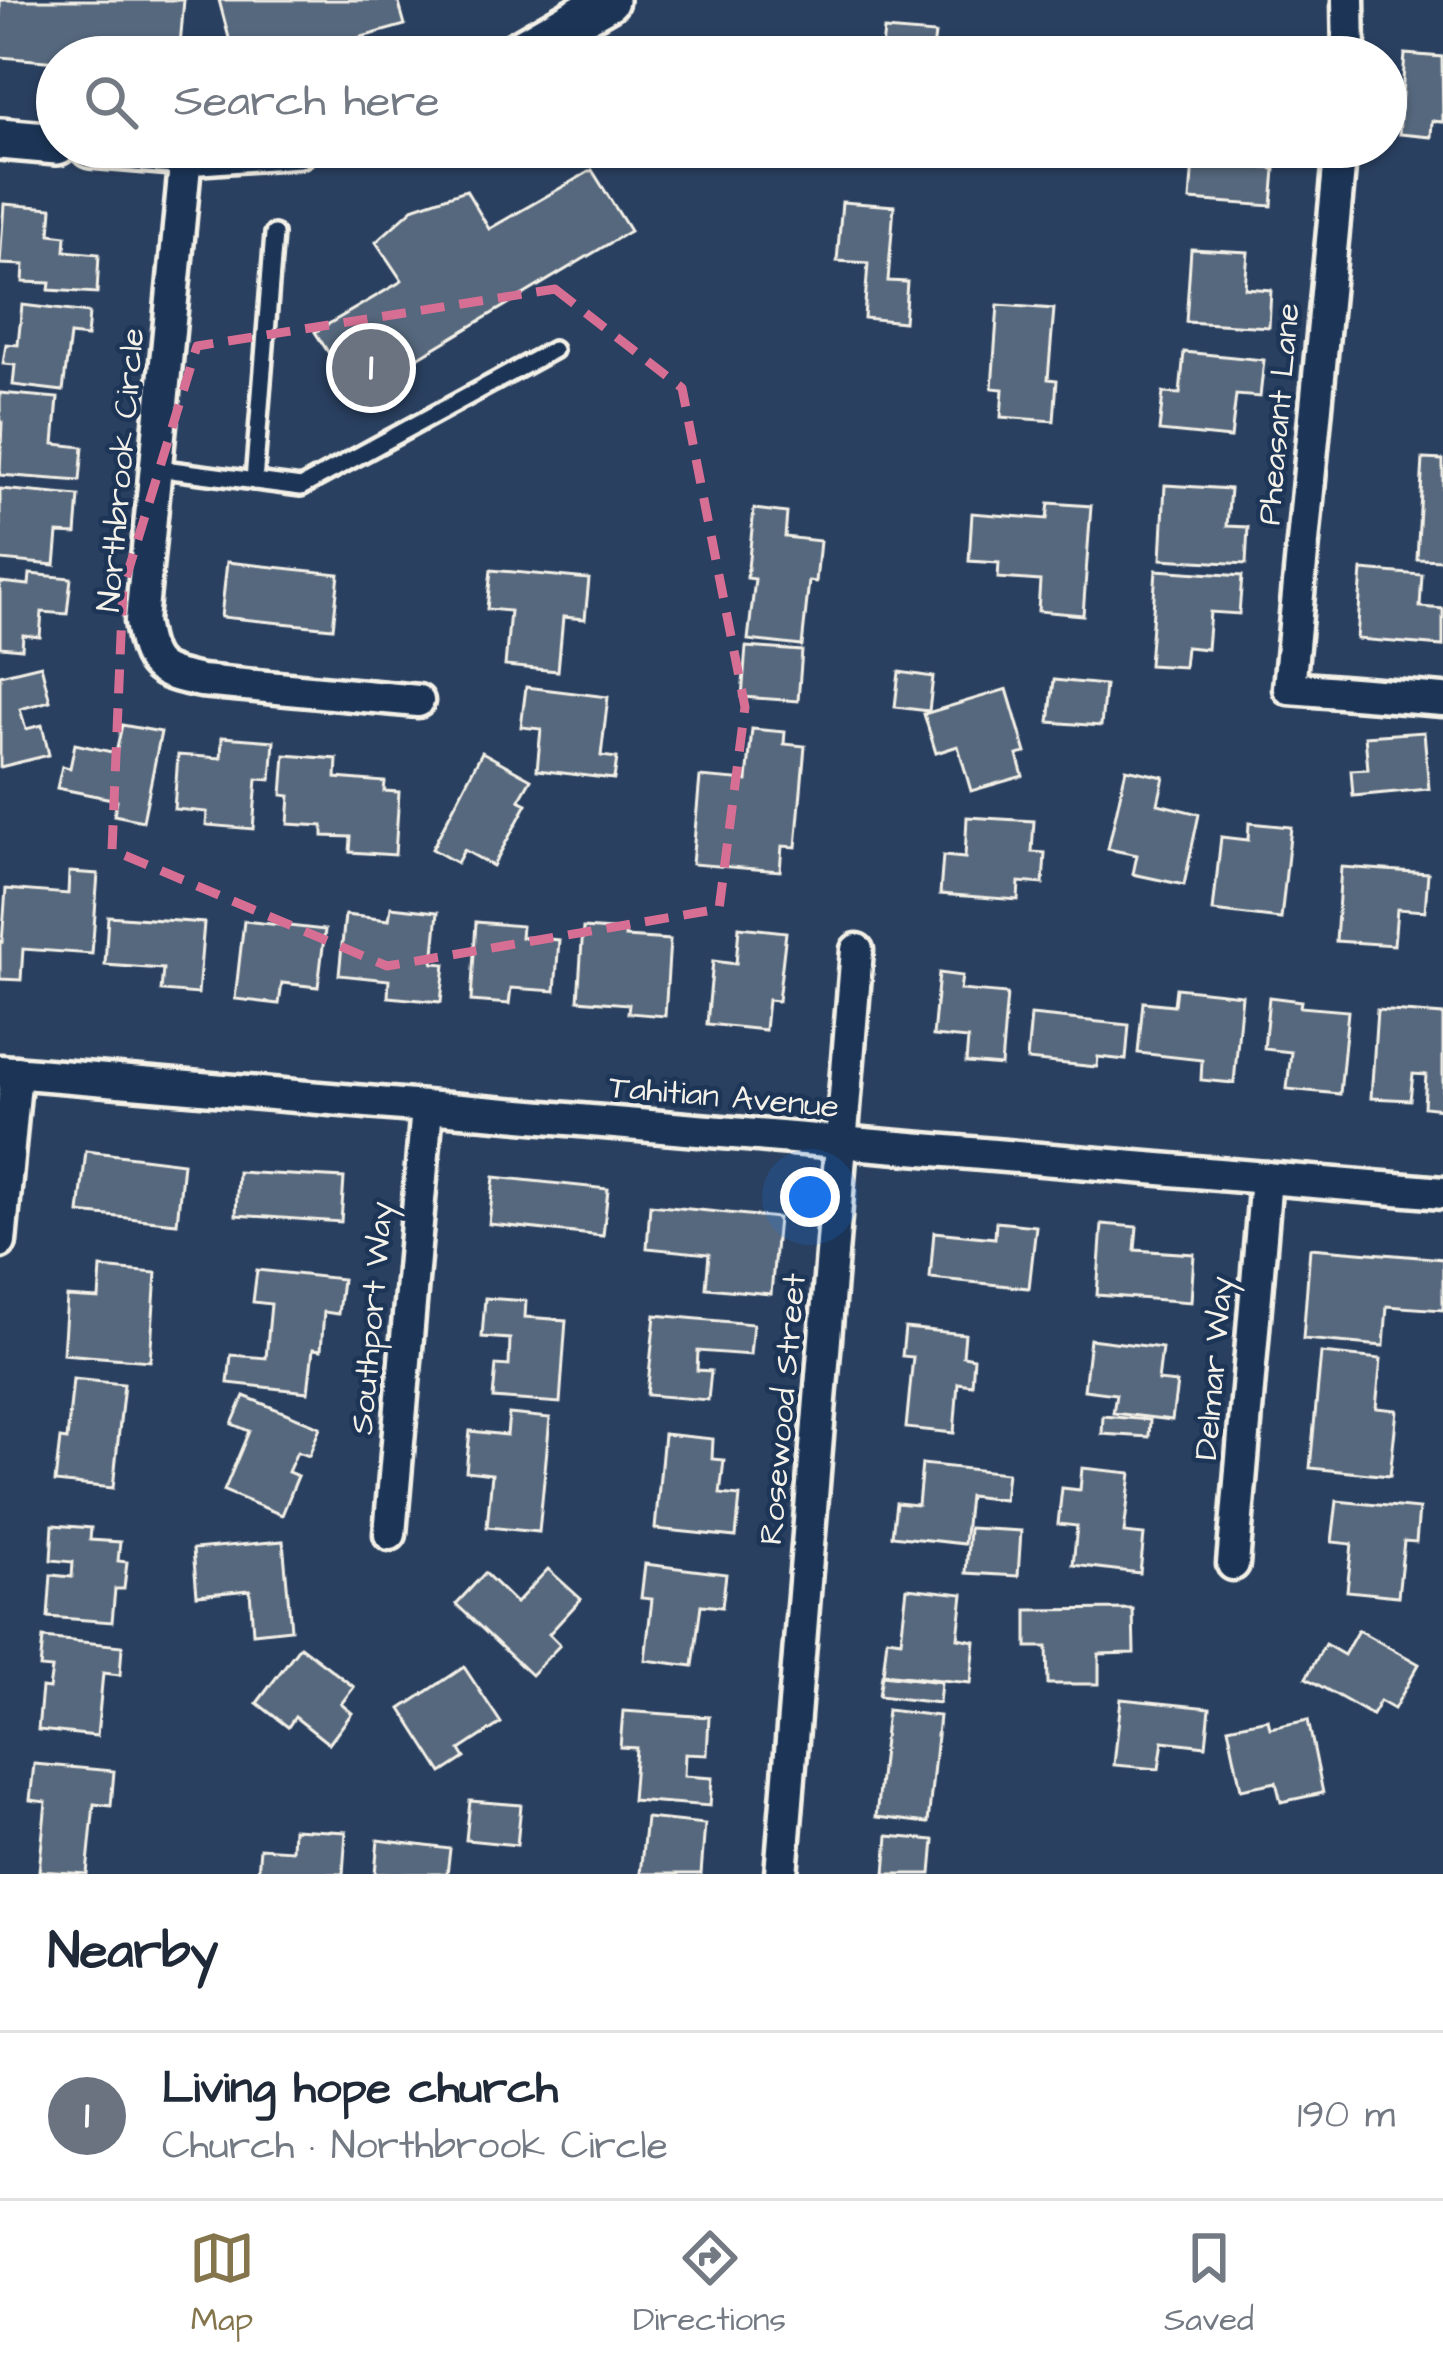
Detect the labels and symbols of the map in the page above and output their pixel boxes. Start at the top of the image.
street label: Pheasant Lane [1246,301,1312,527]
pin: 1 [332,323,410,413]
street label: Northbrook Circle [86,326,156,614]
street label: Tahitian Avenue [607,1064,841,1130]
your location [780,1167,840,1227]
street label: Southport Way [339,1200,406,1437]
street label: Rosewood Street [748,1271,818,1547]
street label: Delmar Way [1183,1274,1246,1462]

